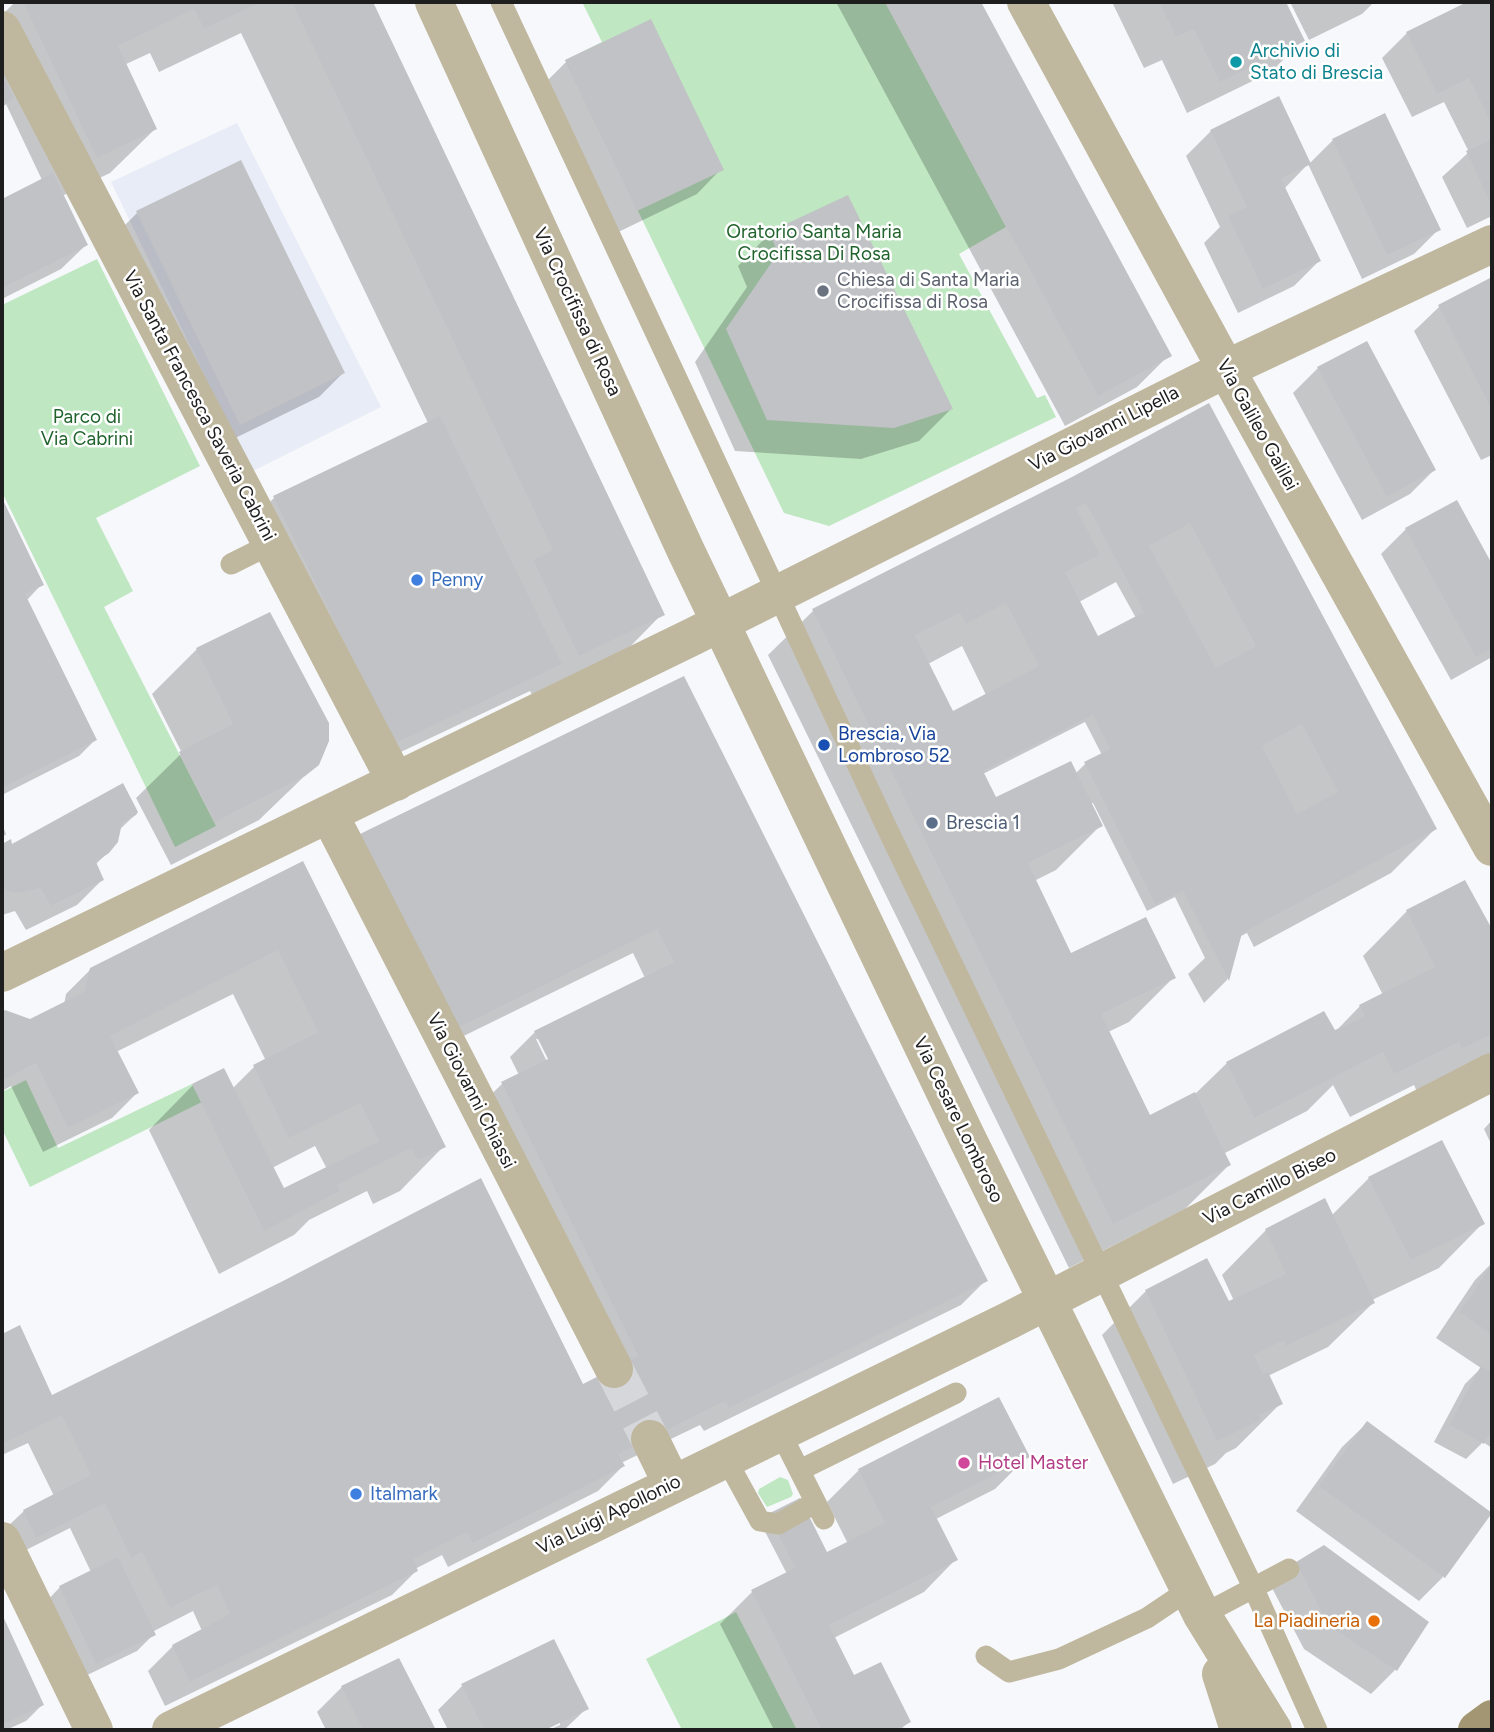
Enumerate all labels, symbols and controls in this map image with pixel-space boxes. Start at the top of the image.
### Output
place label: Archivio di Stato di Brescia [1250,40,1383,84]
marker: Archivio di Stato di Brescia [1228,54,1244,70]
park label: Oratorio Santa Maria Crocifissa Di Rosa [726,221,902,265]
street label: Via Crocifissa di Rosa [528,224,626,400]
street label: Via Santa Francesca Saveria Cabrini [118,267,280,545]
place label: Chiesa di Santa Maria Crocifissa di Rosa [837,269,1019,313]
marker: Chiesa di Santa Maria Crocifissa di Rosa [815,283,831,299]
street label: Via Galileo Galilei [1211,355,1303,495]
street label: Via Giovanni Lipella [1025,381,1183,477]
park label: Parco di Via Cabrini [41,406,133,450]
place label: Penny [431,569,483,591]
marker: Penny [409,572,425,588]
place label: Brescia, Via Lombroso 52 [838,723,950,767]
marker: Brescia, Via Lombroso 52 [816,737,832,753]
place label: Brescia 1 [946,812,1020,834]
marker: Brescia 1 [924,815,940,831]
street label: Via Giovanni Chiassi [422,1009,520,1173]
street label: Via Cesare Lombroso [908,1033,1008,1207]
street label: Via Camillo Biseo [1200,1144,1340,1230]
place label: Hotel Master [978,1452,1088,1474]
marker: Hotel Master [956,1455,972,1471]
street label: Via Luigi Apollonio [533,1470,685,1560]
place label: Italmark [370,1483,438,1505]
marker: Italmark [348,1486,364,1502]
place label: La Piadineria [1254,1610,1360,1632]
marker: La Piadineria [1366,1613,1382,1629]

